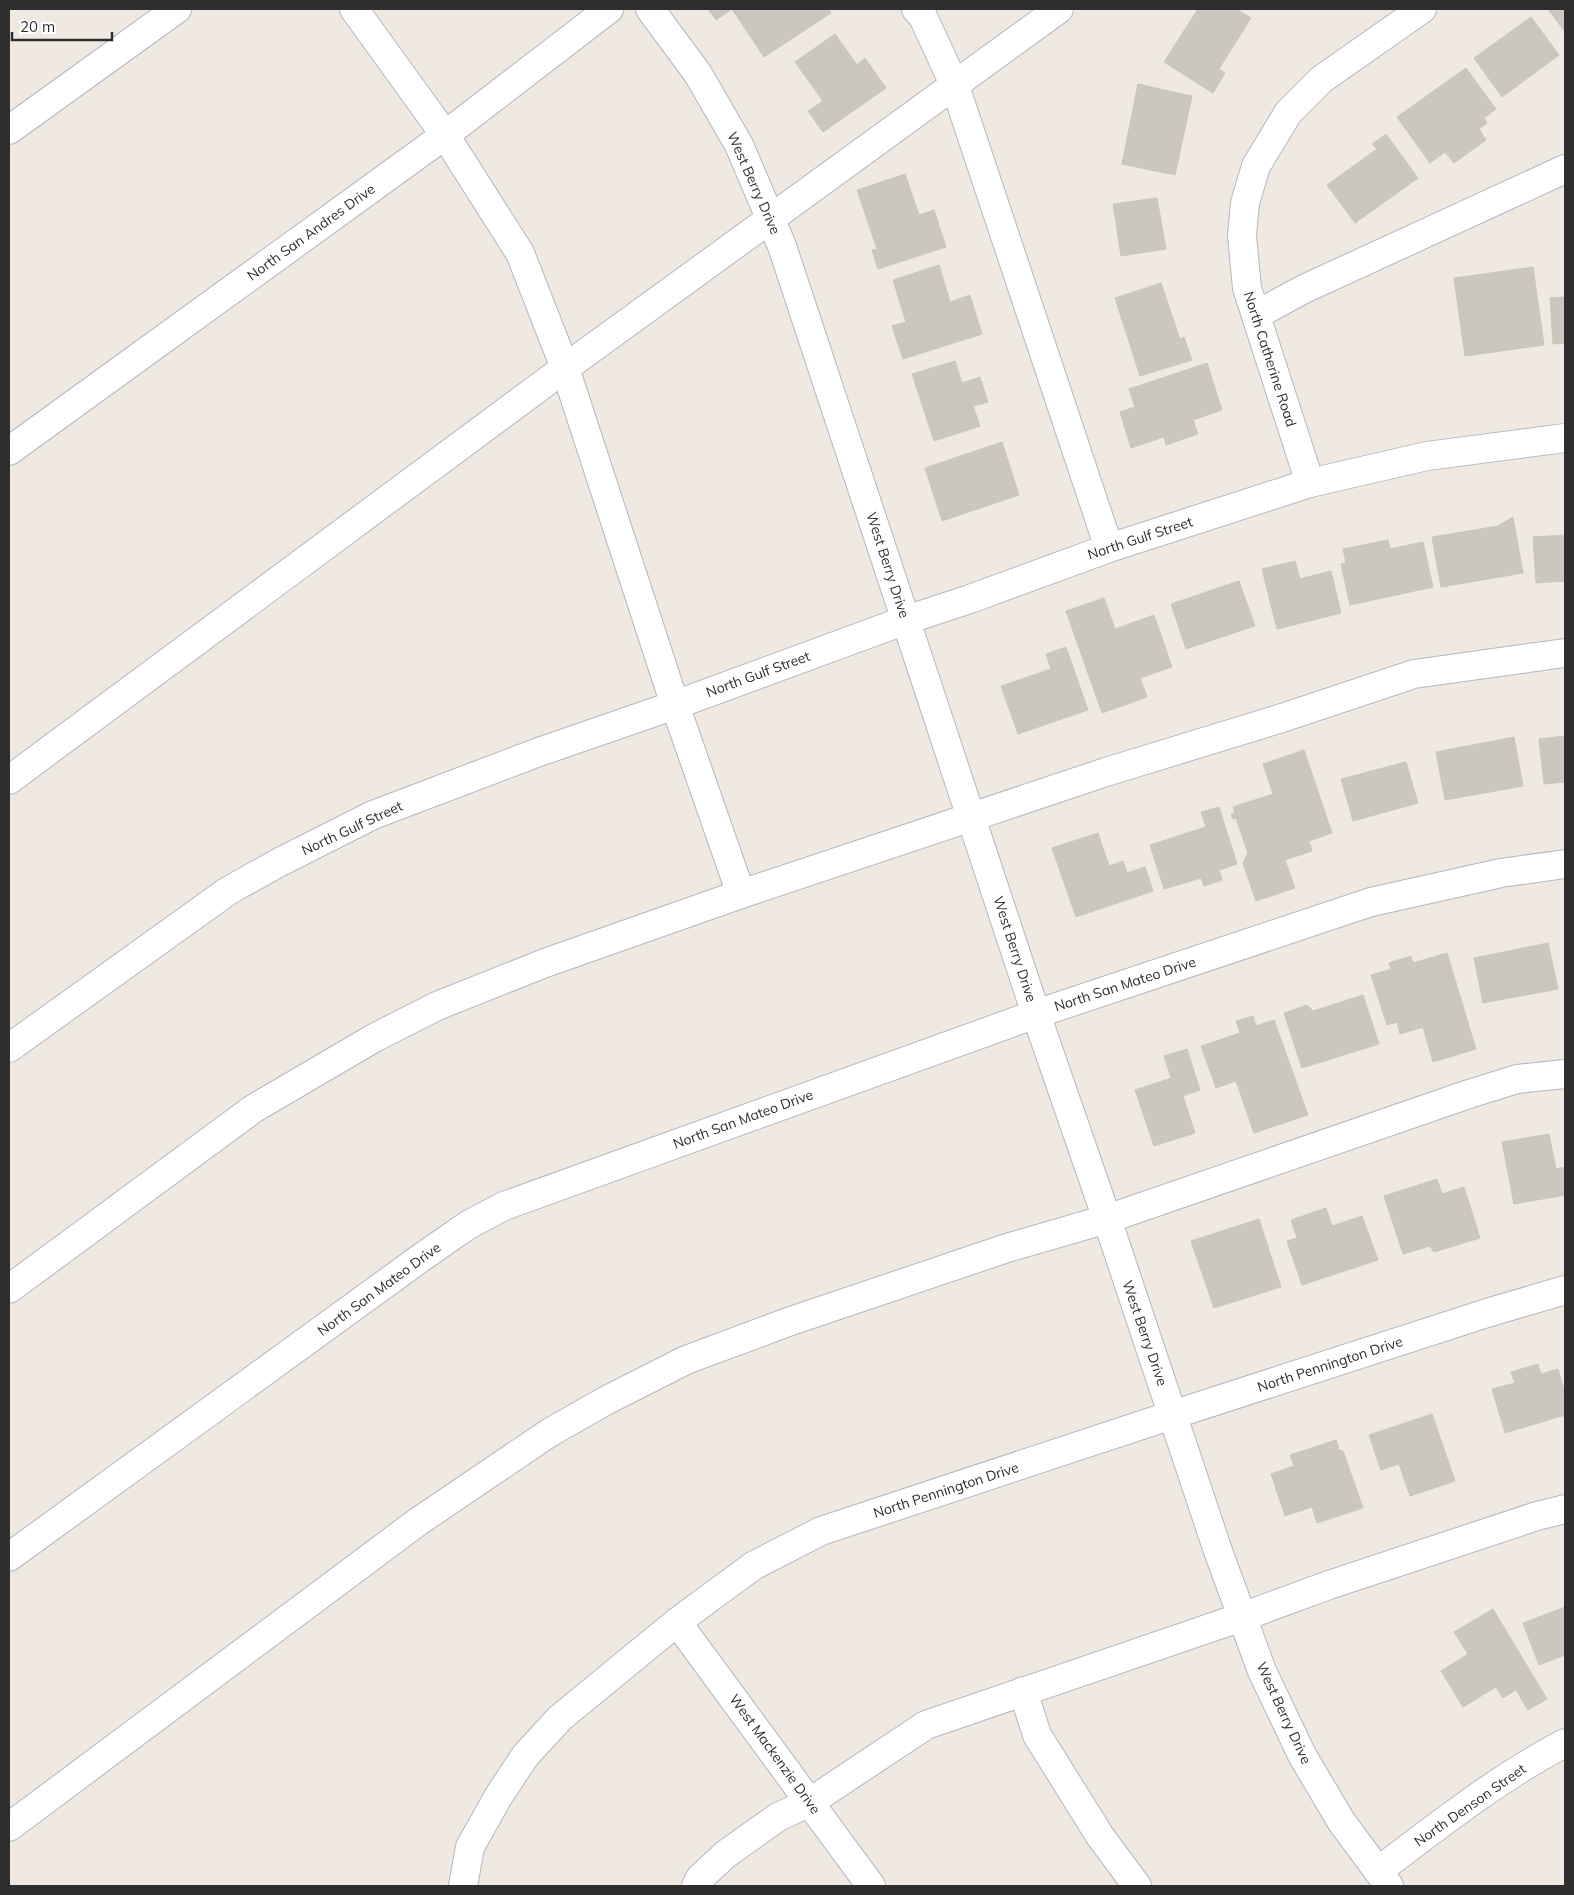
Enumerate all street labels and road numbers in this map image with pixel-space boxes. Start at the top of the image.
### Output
street label: West Berry Drive [723,129,785,237]
street label: North San Andres Drive [244,180,378,284]
street label: North Catherine Road [1240,289,1300,429]
street label: West Berry Drive [862,510,914,620]
street label: North Gulf Street [1085,513,1195,563]
street label: North Gulf Street [704,647,813,701]
street label: North Gulf Street [299,797,405,859]
street label: West Berry Drive [989,894,1041,1004]
street label: North San Mateo Drive [1052,953,1198,1015]
street label: North San Mateo Drive [670,1085,816,1153]
street label: North San Mateo Drive [314,1238,444,1340]
street label: West Berry Drive [1119,1278,1171,1388]
street label: North Pennington Drive [1255,1332,1405,1396]
street label: North Pennington Drive [871,1458,1021,1522]
street label: West Berry Drive [1253,1659,1315,1767]
street label: West Mackenzie Drive [725,1691,825,1817]
street label: North Denson Street [1411,1760,1529,1850]

